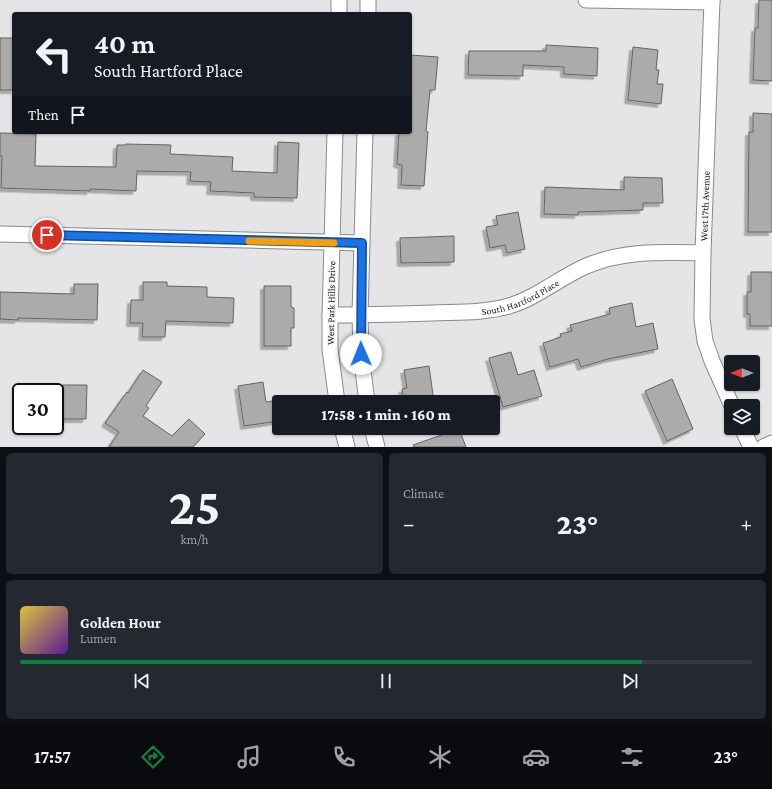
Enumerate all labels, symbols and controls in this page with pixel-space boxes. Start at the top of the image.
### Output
icon: left [28,28,80,80]
text: 40 m [94,28,155,59]
text: South Hartford Place [94,61,243,81]
icon: arrive [67,104,89,126]
text: Then [28,107,59,123]
street label: West 17th Avenue [698,170,712,241]
pin [30,218,64,252]
icon: arrive [36,224,58,246]
street label: West Park Hills Drive [325,260,337,345]
street label: South Hartford Place [481,276,561,316]
position arrow [340,333,382,375]
north arrow [724,355,760,391]
map controls [724,355,760,435]
speed limit sign: 30 [12,383,64,435]
button: layers [724,399,760,435]
text: 17:58 · 1 min · 160 m [321,407,451,423]
text: 25 [169,477,221,535]
text: Climate [403,486,444,501]
text: 23° [557,507,599,540]
text: − [403,511,415,536]
text: + [740,511,752,536]
text: km/h [180,532,209,547]
text: Golden Hour [80,615,161,631]
text: Lumen [80,631,116,646]
icon: previous [131,670,153,692]
icon: pause [375,670,397,692]
icon: next [619,670,641,692]
icon: directions [139,743,167,771]
icon: music [235,743,263,771]
icon: phone [330,743,358,771]
icon: climate [426,743,454,771]
icon: car [522,743,550,771]
icon: filters [618,743,646,771]
text: 17:57 [34,747,71,767]
text: 23° [713,747,738,767]

